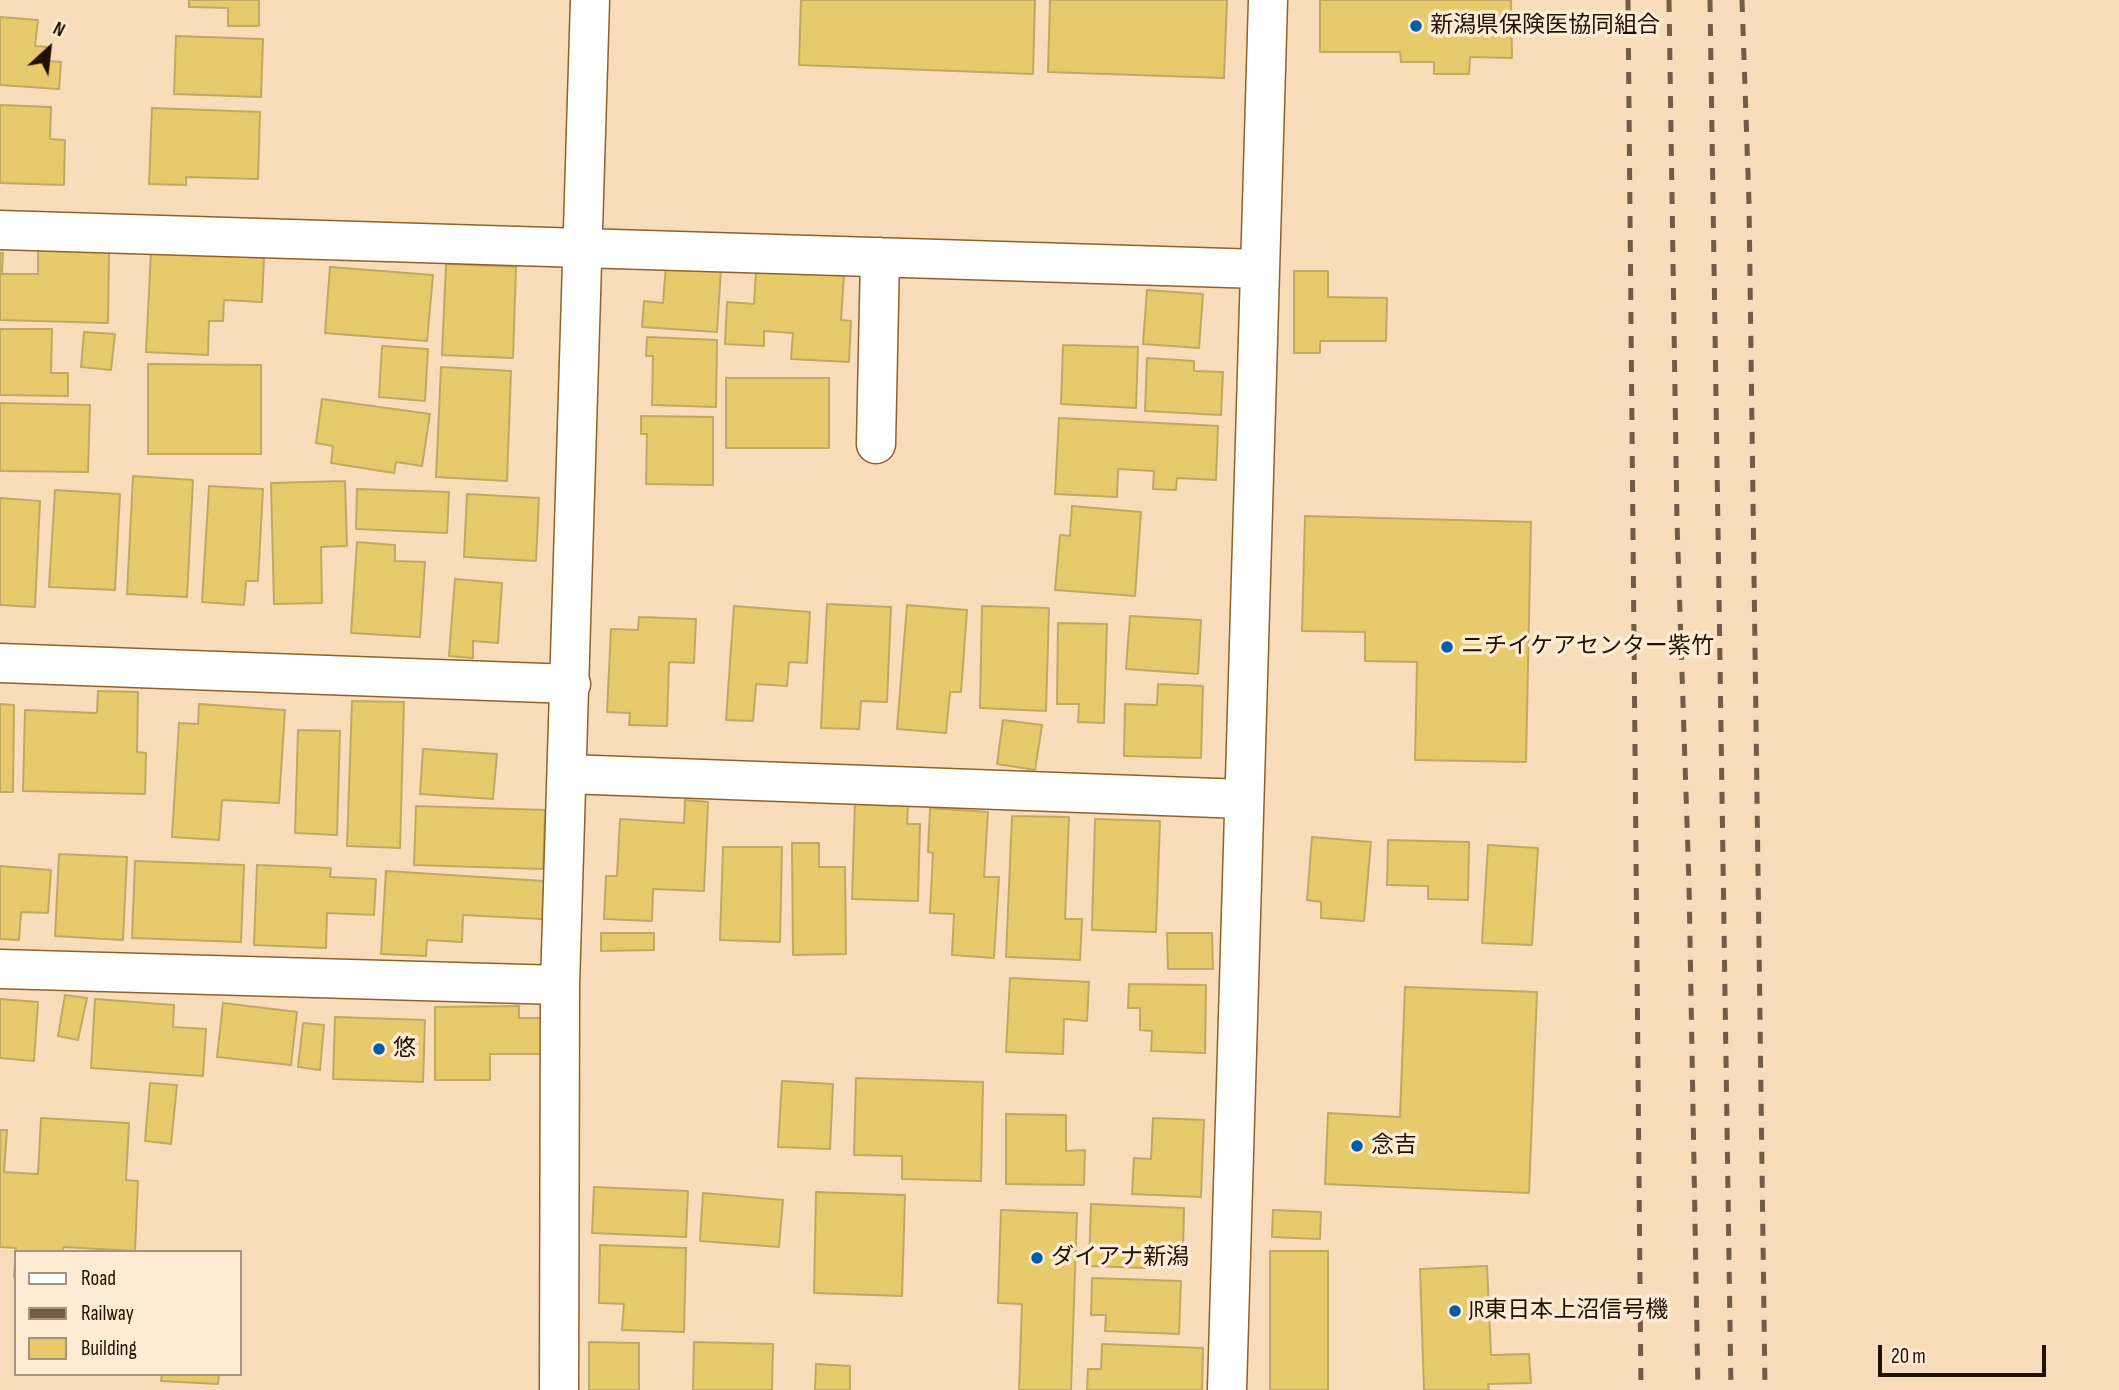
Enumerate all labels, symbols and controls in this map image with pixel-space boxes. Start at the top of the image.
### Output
place label: 新潟県保険医協同組合 [1430,12,1660,40]
north arrow [14,14,84,84]
text: N [49,17,69,42]
marker: 新潟県保険医協同組合 [1408,18,1424,34]
place label: ニチイケアセンター紫竹 [1461,633,1714,661]
marker: ニチイケアセンター紫竹 [1439,639,1455,655]
place label: 悠 [393,1035,416,1063]
marker: 悠 [371,1041,387,1057]
place label: 念吉 [1371,1132,1417,1160]
marker: 念吉 [1349,1138,1365,1154]
place label: ダイアナ新潟 [1051,1244,1189,1272]
legend [14,1250,242,1376]
marker: ダイアナ新潟 [1029,1250,1045,1266]
text: Road [81,1266,116,1291]
place label: JR東日本上沼信号機 [1469,1297,1668,1325]
text: Railway [81,1301,134,1326]
marker: JR東日本上沼信号機 [1447,1303,1463,1319]
scale bar [1881,1330,2049,1374]
text: Building [81,1336,137,1361]
text: 20 m [1891,1344,1926,1369]

